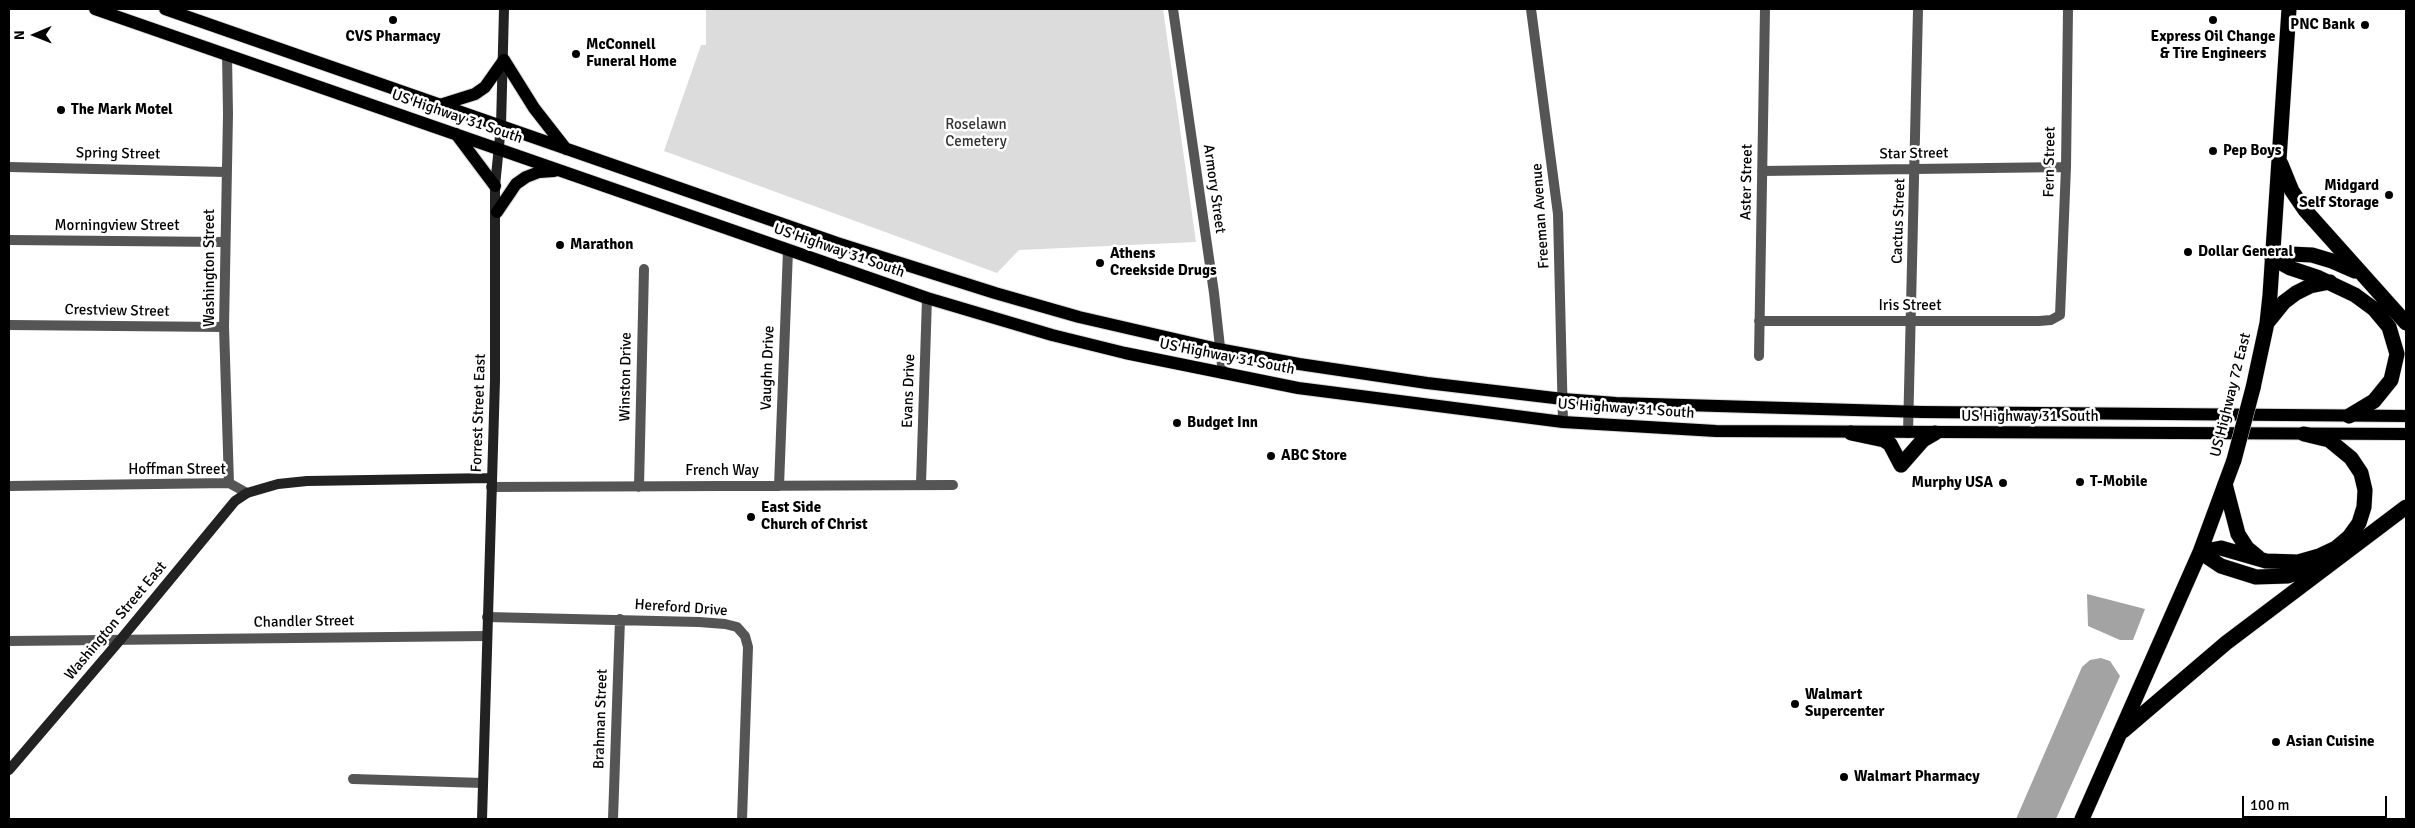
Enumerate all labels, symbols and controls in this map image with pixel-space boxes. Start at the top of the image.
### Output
north arrow [10,10,60,60]
marker: CVS Pharmacy [387,14,399,26]
marker: Express Oil Change & Tire Engineers [2207,14,2219,26]
place label: PNC Bank [2290,16,2355,34]
marker: PNC Bank [2359,19,2371,31]
place label: CVS Pharmacy [345,28,441,46]
place label: Express Oil Change & Tire Engineers [2151,28,2275,63]
text: N [11,30,28,40]
place label: McConnell Funeral Home [586,36,677,71]
marker: McConnell Funeral Home [570,48,582,60]
street label: US Highway 31 South [389,86,525,148]
place label: The Mark Motel [71,101,173,119]
marker: The Mark Motel [55,104,67,116]
park label: Roselawn Cemetery [945,116,1007,151]
street label: Fern Street [2040,126,2060,198]
place label: Pep Boys [2223,142,2281,160]
street label: Armory Street [1199,143,1229,235]
street label: Spring Street [76,144,160,164]
street label: Aster Street [1737,144,1757,220]
street label: Star Street [1879,144,1949,164]
marker: Pep Boys [2207,145,2219,157]
street label: Freeman Avenue [1528,163,1554,269]
place label: Midgard Self Storage [2299,177,2379,212]
street label: Cactus Street [1889,178,1909,264]
marker: Midgard Self Storage [2383,189,2395,201]
street label: Washington Street [201,209,219,327]
street label: Morningview Street [54,217,180,235]
street label: US Highway 31 South [771,220,907,282]
place label: Marathon [570,236,633,254]
marker: Marathon [554,239,566,251]
place label: Dollar General [2198,243,2293,261]
place label: Athens Creekside Drugs [1110,245,1217,280]
marker: Dollar General [2182,246,2194,258]
marker: Athens Creekside Drugs [1094,257,1106,269]
street label: Iris Street [1878,297,1942,315]
street label: Crestview Street [64,301,170,321]
street label: Vaughn Drive [758,325,778,411]
street label: US Highway 72 East [2207,331,2255,459]
street label: Winston Drive [616,332,636,422]
street label: US Highway 31 South [1158,335,1296,379]
street label: Forrest Street East [468,353,490,473]
street label: Evans Drive [899,354,919,428]
street label: US Highway 31 South [1557,395,1695,423]
street label: US Highway 31 South [1961,408,2099,426]
place label: Budget Inn [1187,414,1258,432]
marker: Budget Inn [1171,417,1183,429]
place label: ABC Store [1281,447,1347,465]
marker: ABC Store [1265,450,1277,462]
street label: Hoffman Street [128,461,226,479]
street label: French Way [685,462,759,480]
place label: T-Mobile [2090,473,2147,491]
place label: Murphy USA [1911,474,1993,492]
marker: T-Mobile [2074,476,2086,488]
marker: Murphy USA [1997,477,2009,489]
place label: East Side Church of Christ [761,499,868,534]
marker: East Side Church of Christ [745,511,757,523]
street label: Washington Street East [61,558,171,684]
street label: Hereford Drive [634,596,728,620]
street label: Chandler Street [254,612,354,632]
street label: Brahman Street [590,669,612,769]
place label: Walmart Supercenter [1805,686,1884,721]
marker: Walmart Supercenter [1789,698,1801,710]
place label: Asian Cuisine [2286,733,2375,751]
marker: Asian Cuisine [2270,736,2282,748]
place label: Walmart Pharmacy [1854,768,1980,786]
marker: Walmart Pharmacy [1838,771,1850,783]
scale bar [2245,786,2390,818]
text: 100 m [2250,796,2290,814]

